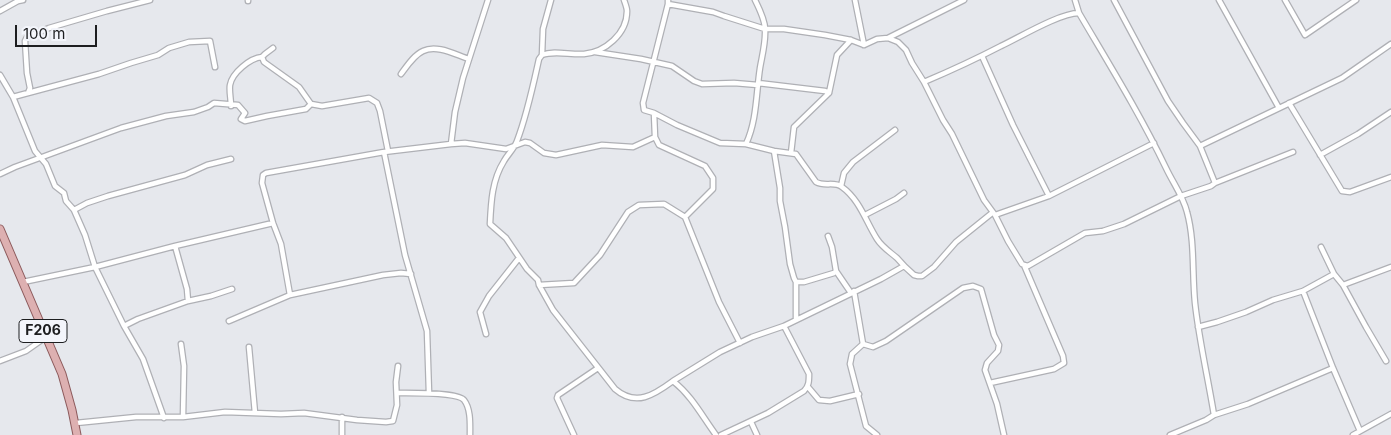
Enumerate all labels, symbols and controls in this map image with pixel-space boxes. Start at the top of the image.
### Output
scale bar [18,15,100,47]
text: 100 m [23,24,65,43]
road number: F206 [19,320,67,342]

